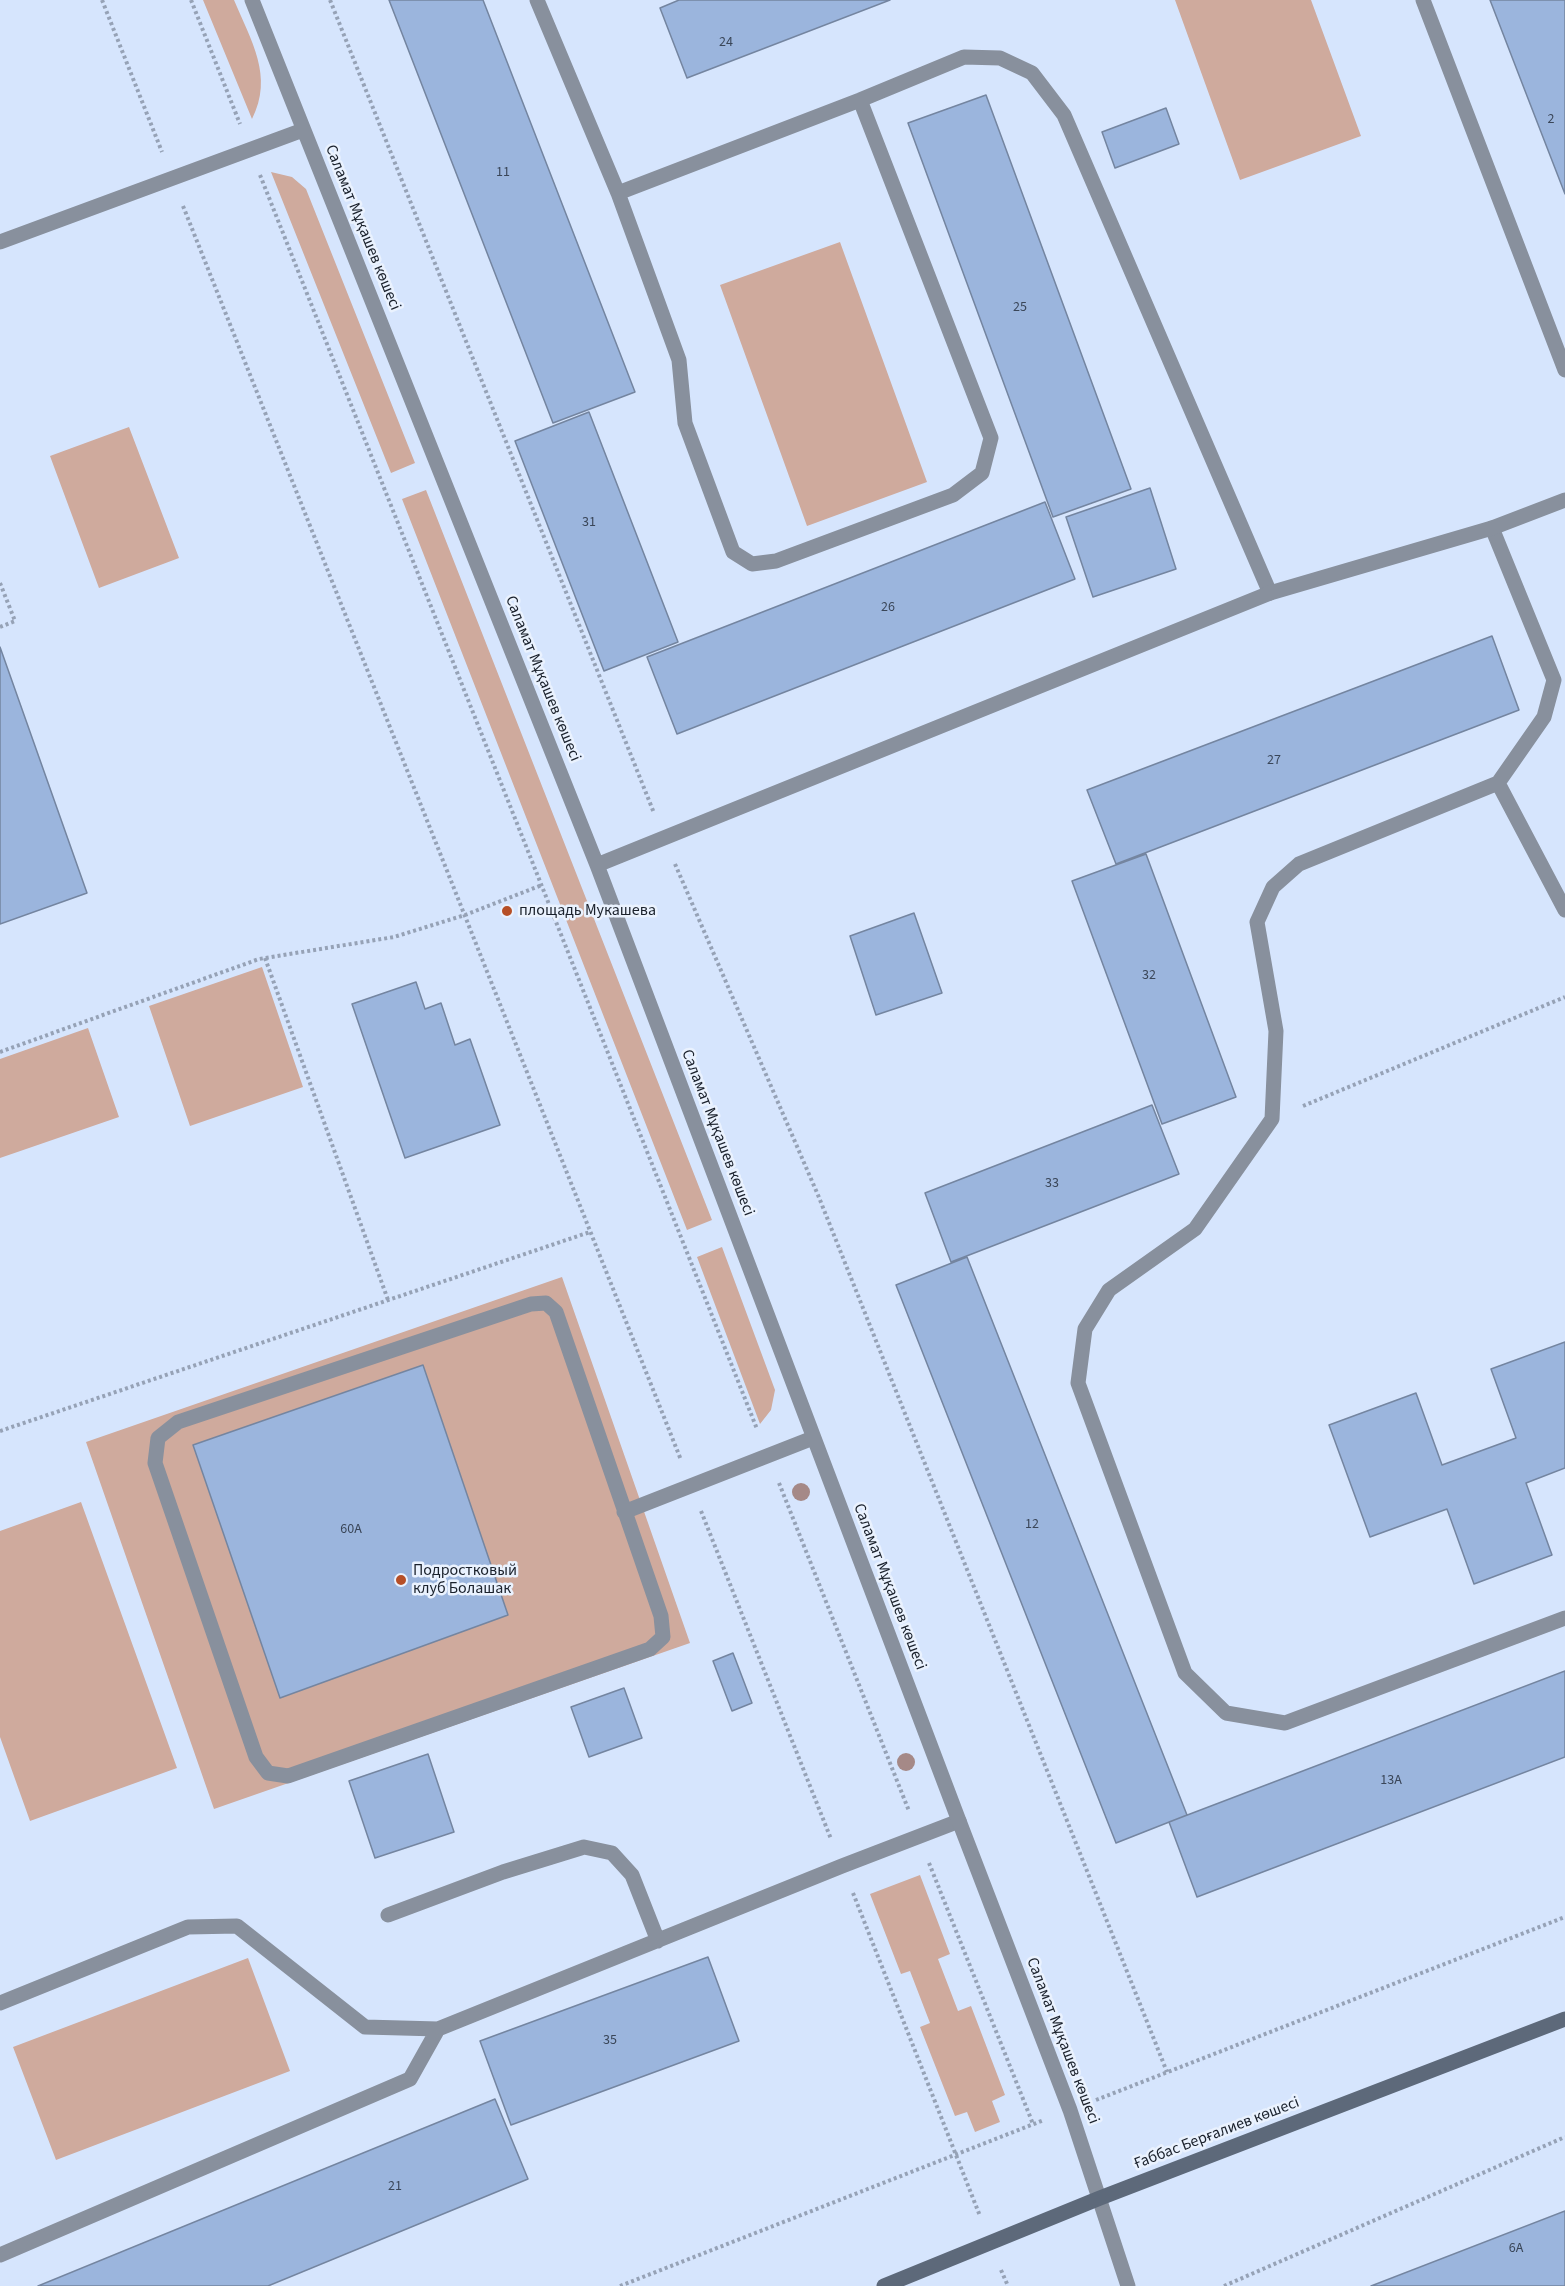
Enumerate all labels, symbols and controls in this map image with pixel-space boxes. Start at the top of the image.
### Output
house number: 24 [719,35,733,51]
house number: 2 [1548,112,1554,128]
street label: Саламат Мұқашев көшесі [320,142,404,314]
house number: 11 [496,165,510,181]
house number: 25 [1013,300,1027,316]
house number: 31 [582,515,596,531]
street label: Саламат Мұқашев көшесі [500,593,584,765]
house number: 26 [881,600,895,616]
house number: 27 [1267,753,1281,769]
place label: площадь Мукашева [519,901,656,921]
marker: площадь Мукашева [500,904,514,918]
house number: 32 [1142,968,1156,984]
street label: Саламат Мұқашев көшесі [676,1047,758,1219]
house number: 33 [1045,1176,1059,1192]
street label: Саламат Мұқашев көшесі [848,1501,930,1673]
house number: 12 [1025,1517,1039,1533]
house number: 60А [340,1522,362,1538]
place label: Подростковый клуб Болашак [413,1561,517,1599]
marker: Подростковый клуб Болашак [394,1573,408,1587]
house number: 13А [1380,1773,1402,1789]
street label: Саламат Мұқашев көшесі [1021,1955,1103,2127]
house number: 35 [603,2033,617,2049]
street label: Ғаббас Берғалиев көшесі [1132,2094,1302,2174]
house number: 21 [388,2179,402,2195]
house number: 6А [1509,2241,1523,2257]

